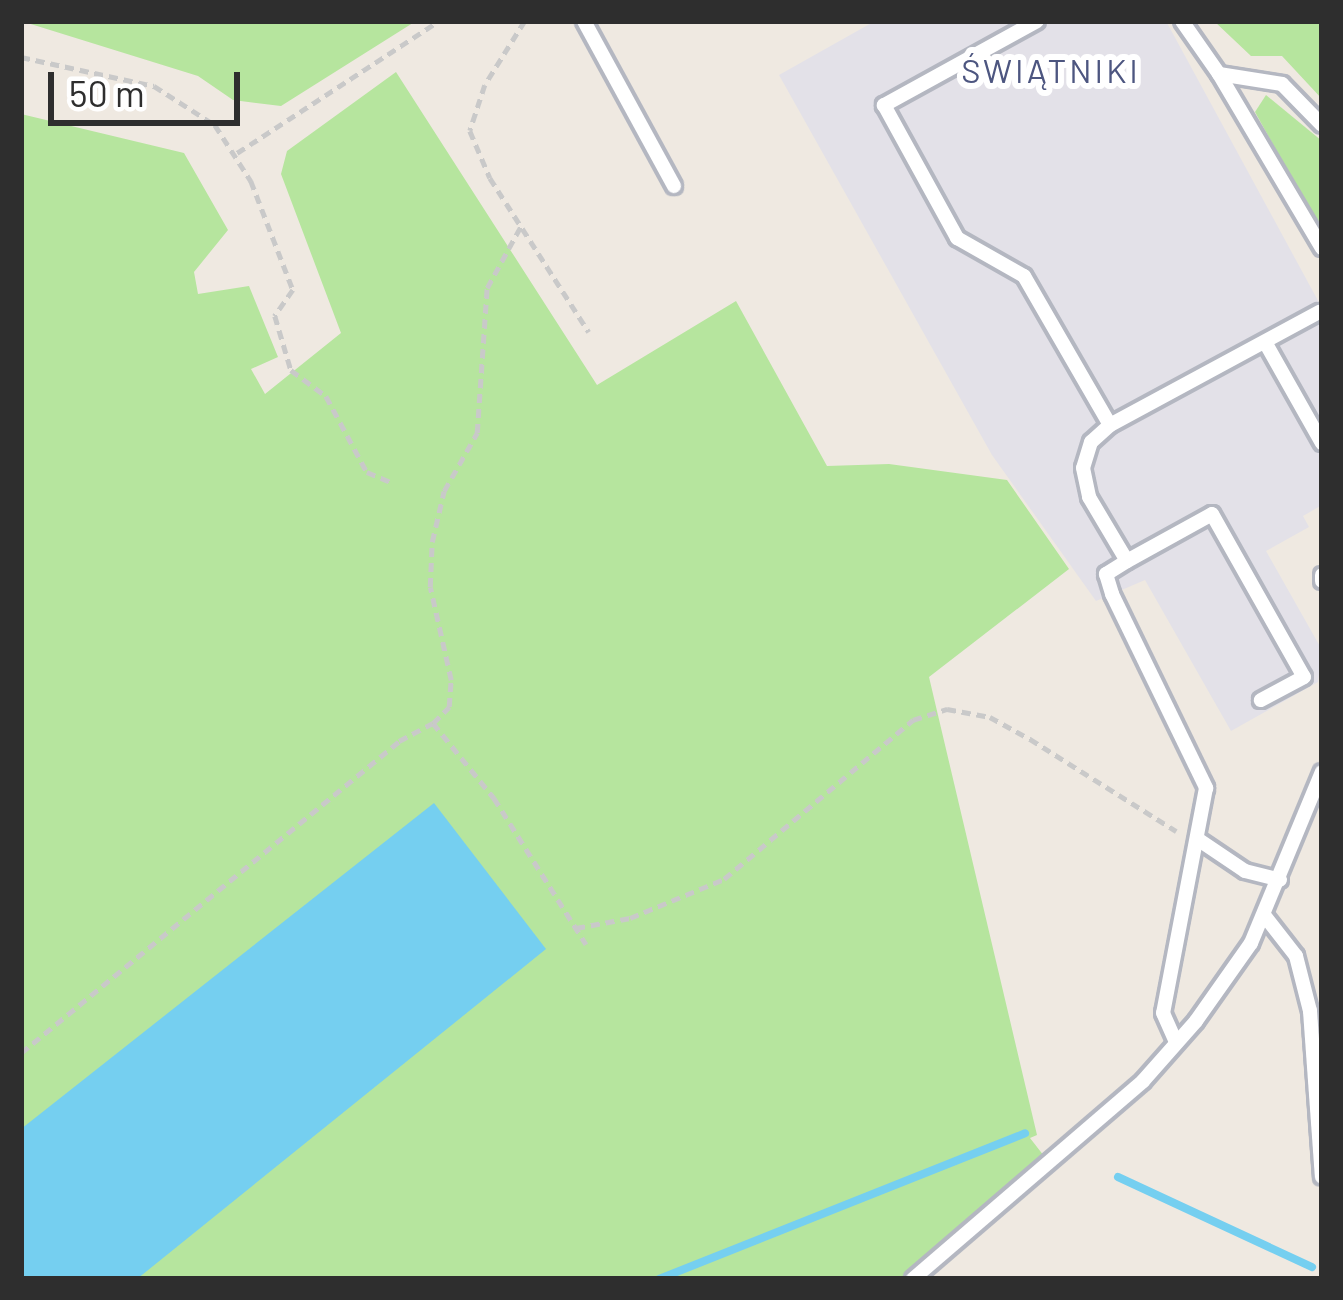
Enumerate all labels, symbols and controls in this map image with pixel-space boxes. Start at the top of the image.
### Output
scale bar [54,48,246,122]
district label: ŚWIĄTNIKI [961,51,1141,91]
text: 50 m [69,71,145,114]

